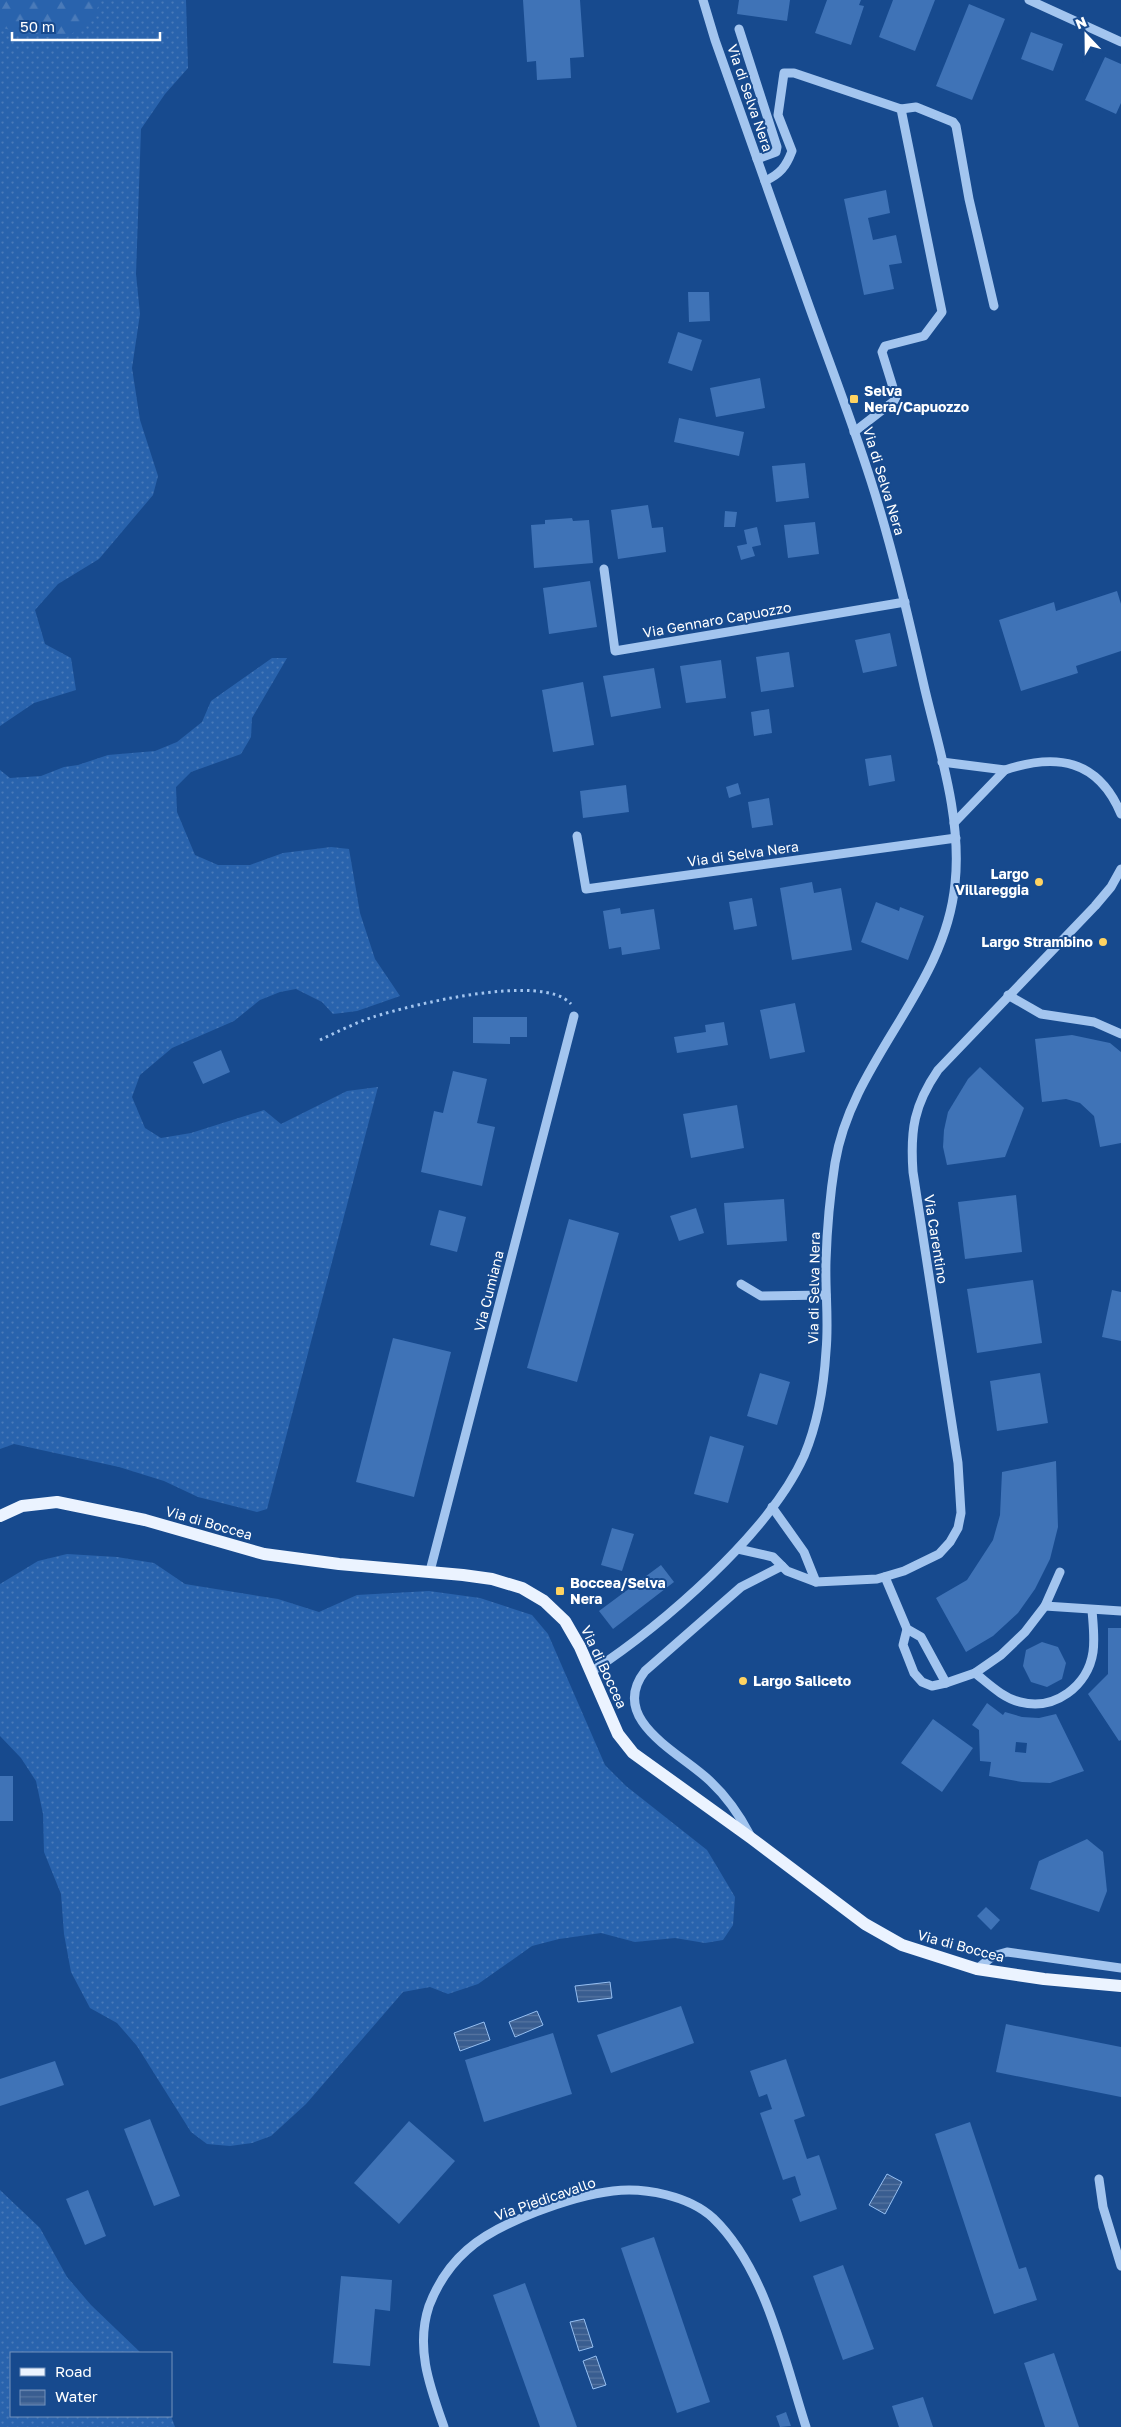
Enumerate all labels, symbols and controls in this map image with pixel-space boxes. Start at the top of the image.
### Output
scale bar [12,10,160,42]
north arrow [1061,10,1111,60]
text: N [1073,13,1089,32]
text: 50 m [20,17,55,35]
street label: Via di Selva Nera [724,42,777,154]
place label: Selva Nera/Capuozzo [864,382,969,415]
marker: Selva Nera/Capuozzo [848,393,860,405]
street label: Via di Selva Nera [860,425,909,537]
street label: Via Gennaro Capuozzo [641,598,793,641]
street label: Via di Selva Nera [686,837,800,870]
place label: Largo Villareggia [955,865,1029,898]
marker: Largo Villareggia [1033,876,1045,888]
place label: Largo Strambino [981,933,1093,950]
marker: Largo Strambino [1097,936,1109,948]
street label: Via Carentino [921,1193,952,1285]
street label: Via di Selva Nera [804,1232,823,1344]
street label: Via Cumiana [470,1249,507,1333]
street label: Via di Boccea [164,1502,254,1543]
place label: Boccea/Selva Nera [570,1574,666,1607]
marker: Boccea/Selva Nera [554,1585,566,1597]
street label: Via di Boccea [578,1623,631,1711]
place label: Largo Saliceto [753,1672,851,1689]
marker: Largo Saliceto [737,1675,749,1687]
street label: Via di Boccea [916,1926,1007,1965]
street label: Via Piedicavallo [492,2173,598,2224]
legend [10,2352,172,2417]
text: Road [55,2362,92,2380]
text: Water [55,2387,98,2405]

